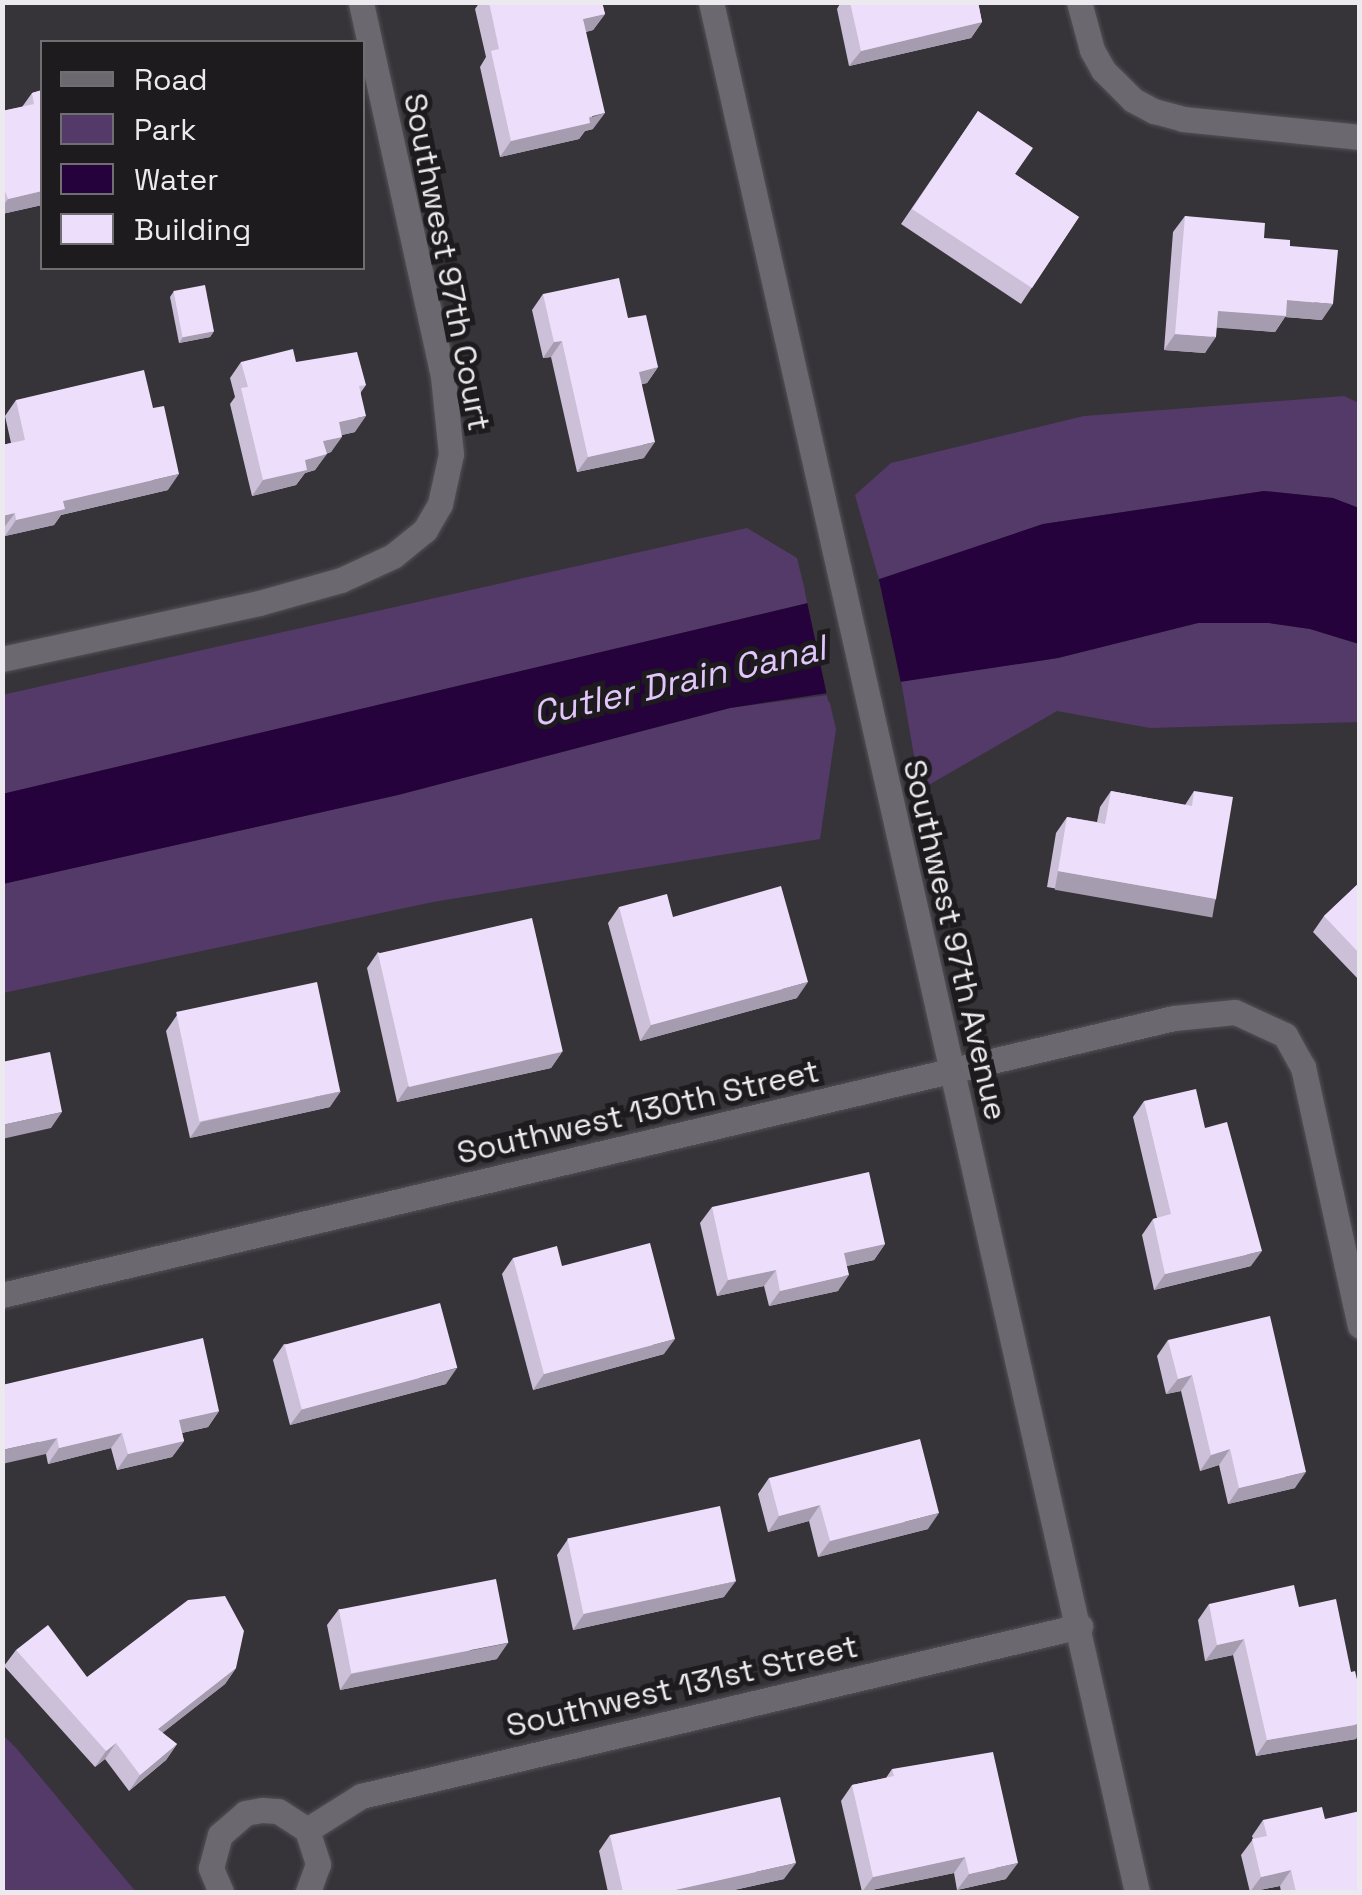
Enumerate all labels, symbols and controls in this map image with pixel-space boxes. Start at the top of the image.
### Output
legend [40,40,365,270]
text: Road [134,60,208,99]
street label: Southwest 97th Court [395,90,499,434]
text: Park [134,110,196,149]
text: Water [134,160,219,199]
text: Building [134,210,251,249]
water label: Cutler Drain Canal [529,627,829,735]
street label: Southwest 97th Avenue [895,756,1015,1124]
street label: Southwest 130th Street [453,1052,823,1172]
street label: Southwest 131st Street [502,1627,862,1745]

